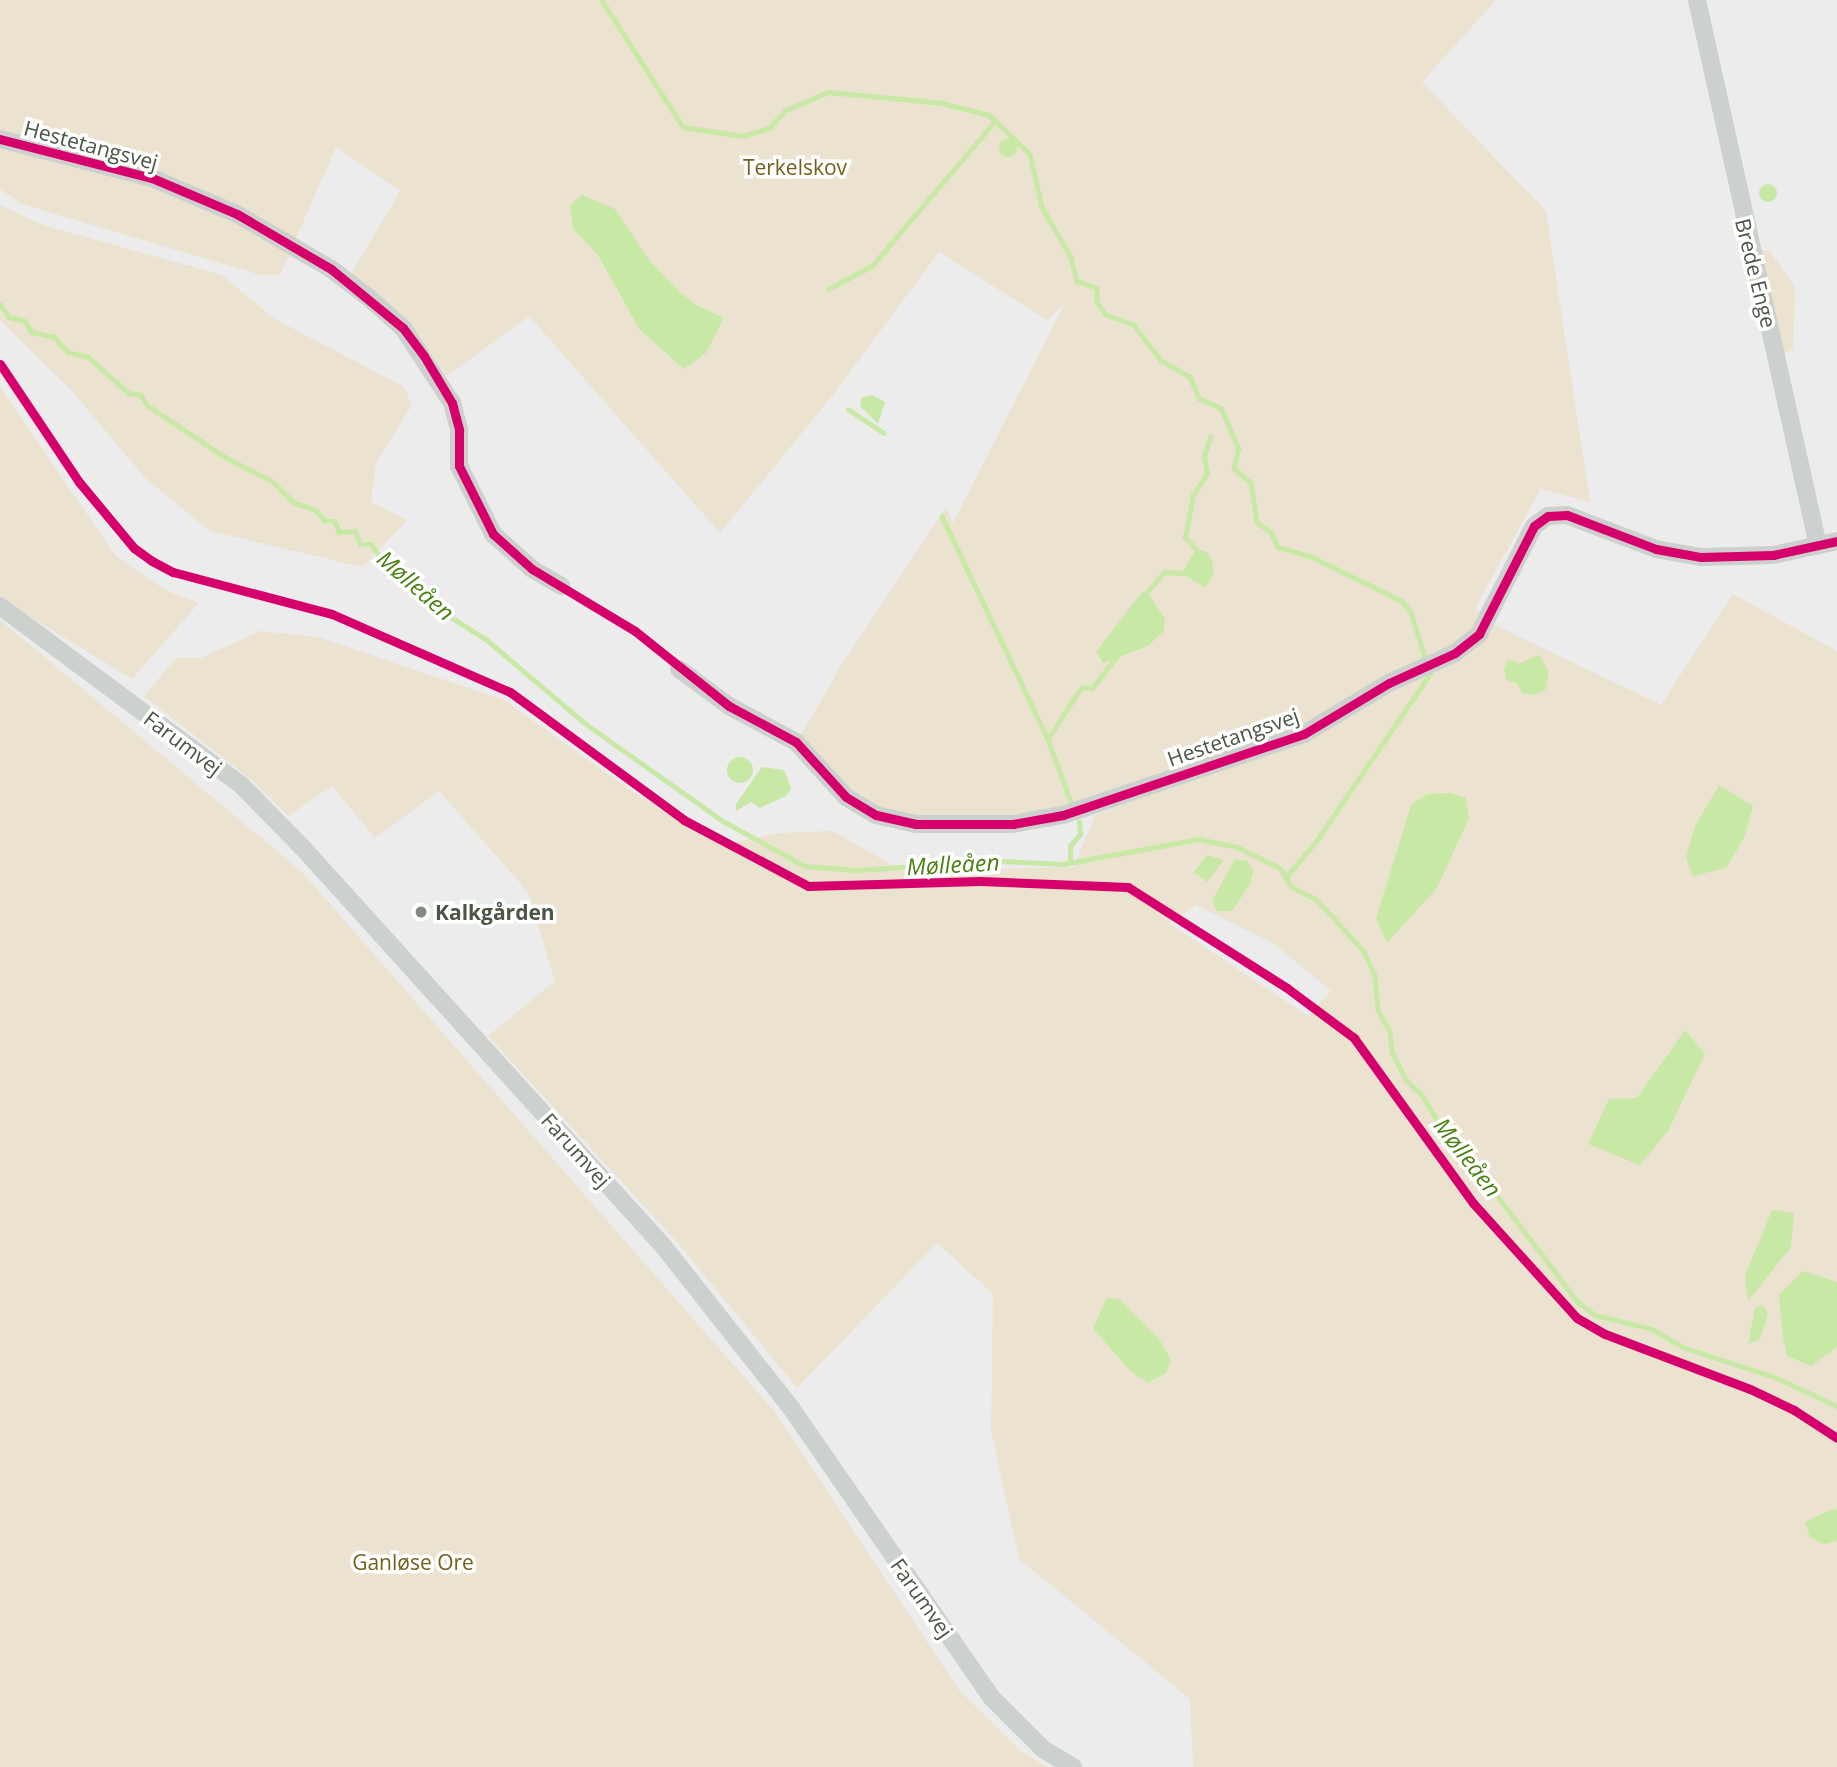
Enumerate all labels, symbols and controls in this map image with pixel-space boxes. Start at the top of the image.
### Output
street label: Hestetangsvej [21,115,161,175]
park label: Terkelskov [743,154,847,180]
street label: Brede Enge [1730,216,1782,330]
water label: Mølleåen [372,544,460,626]
street label: Hestetangsvej [1164,703,1302,771]
street label: Farumvej [139,706,227,780]
water label: Mølleåen [906,848,1000,880]
place label: Kalkgården [435,899,555,925]
marker: Kalkgården [413,904,429,920]
street label: Farumvej [536,1108,616,1192]
water label: Mølleåen [1429,1112,1507,1202]
park label: Ganløse Ore [352,1549,474,1575]
street label: Farumvej [886,1554,958,1642]

